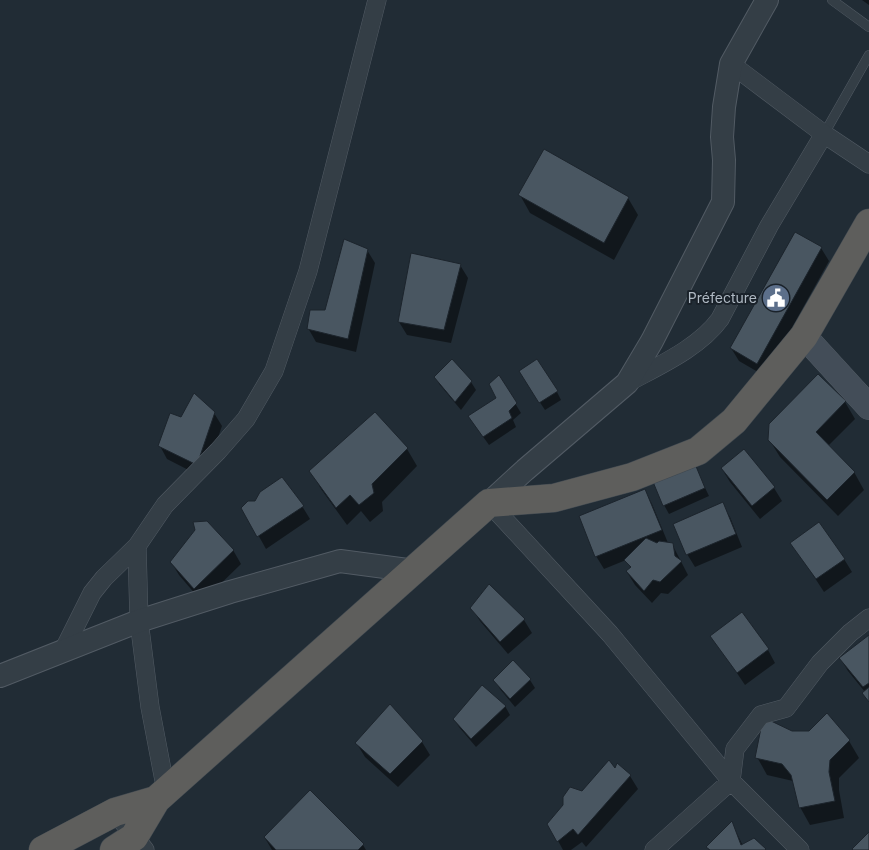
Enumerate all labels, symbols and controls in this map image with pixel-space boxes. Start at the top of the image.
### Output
public building icon: Préfecture [761,283,791,313]
place label: Préfecture [688,289,757,306]

